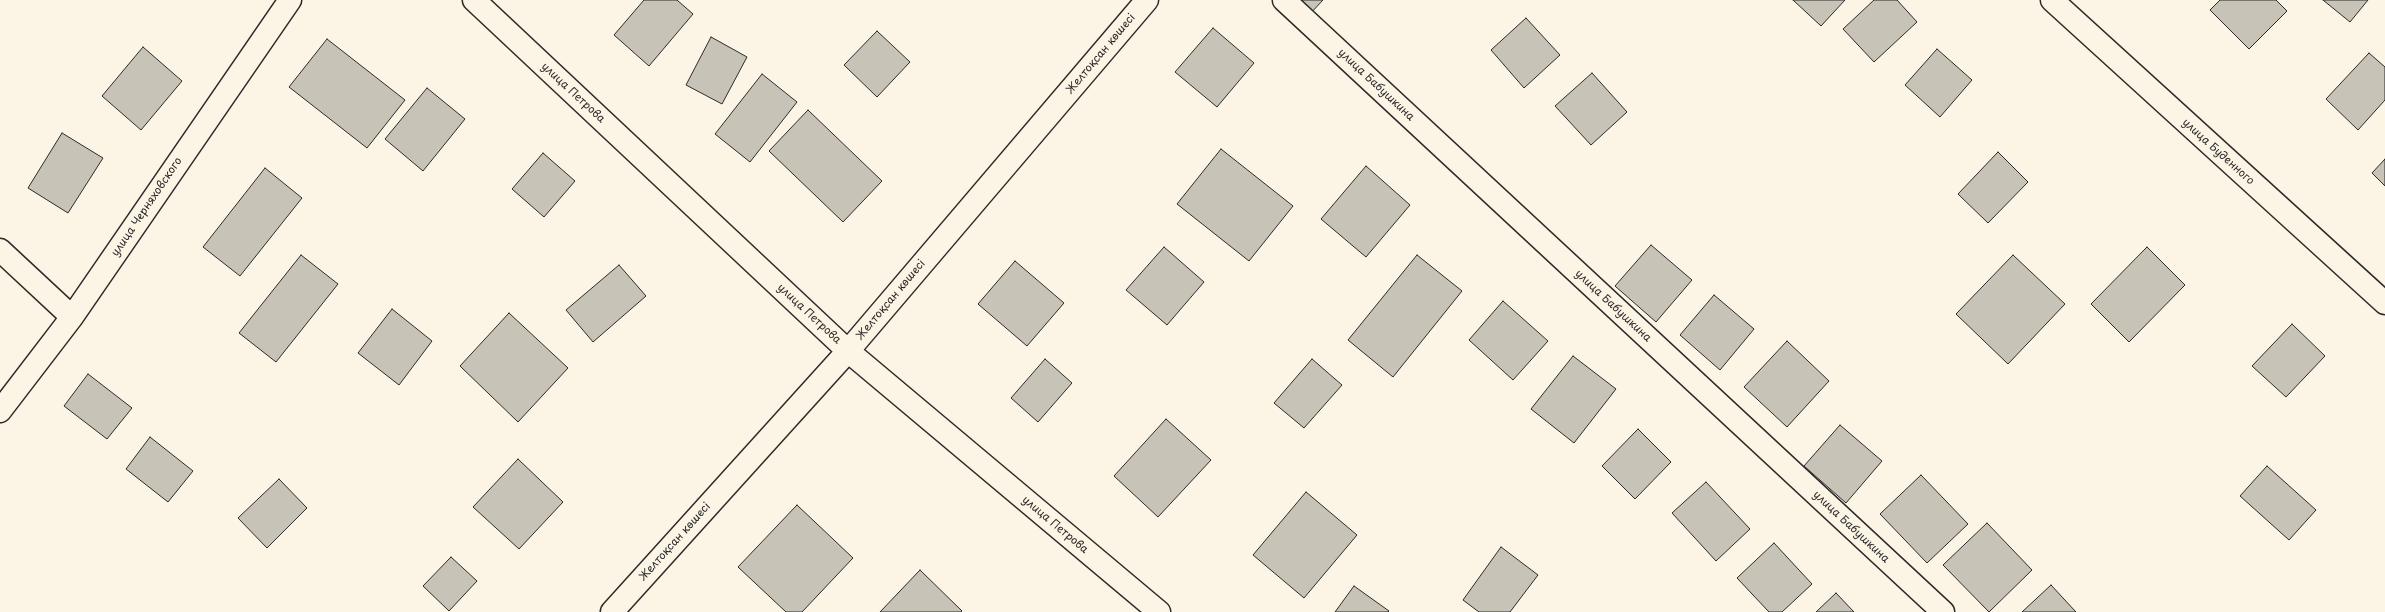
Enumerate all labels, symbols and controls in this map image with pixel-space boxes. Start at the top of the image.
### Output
street label: Желтоқсан көшесі [1064,11,1138,97]
street label: улица Бабушкина [1335,46,1417,124]
street label: улица Петрова [538,60,608,126]
street label: улица Буденного [2179,116,2257,188]
street label: улица Черняховского [109,155,185,259]
street label: Желтоқсан көшесі [854,257,928,343]
street label: улица Бабушкина [1572,267,1654,345]
street label: улица Петрова [774,281,844,347]
street label: улица Бабушкина [1810,488,1892,566]
street label: улица Петрова [1019,493,1091,557]
street label: Желтоқсан көшесі [637,500,713,584]

